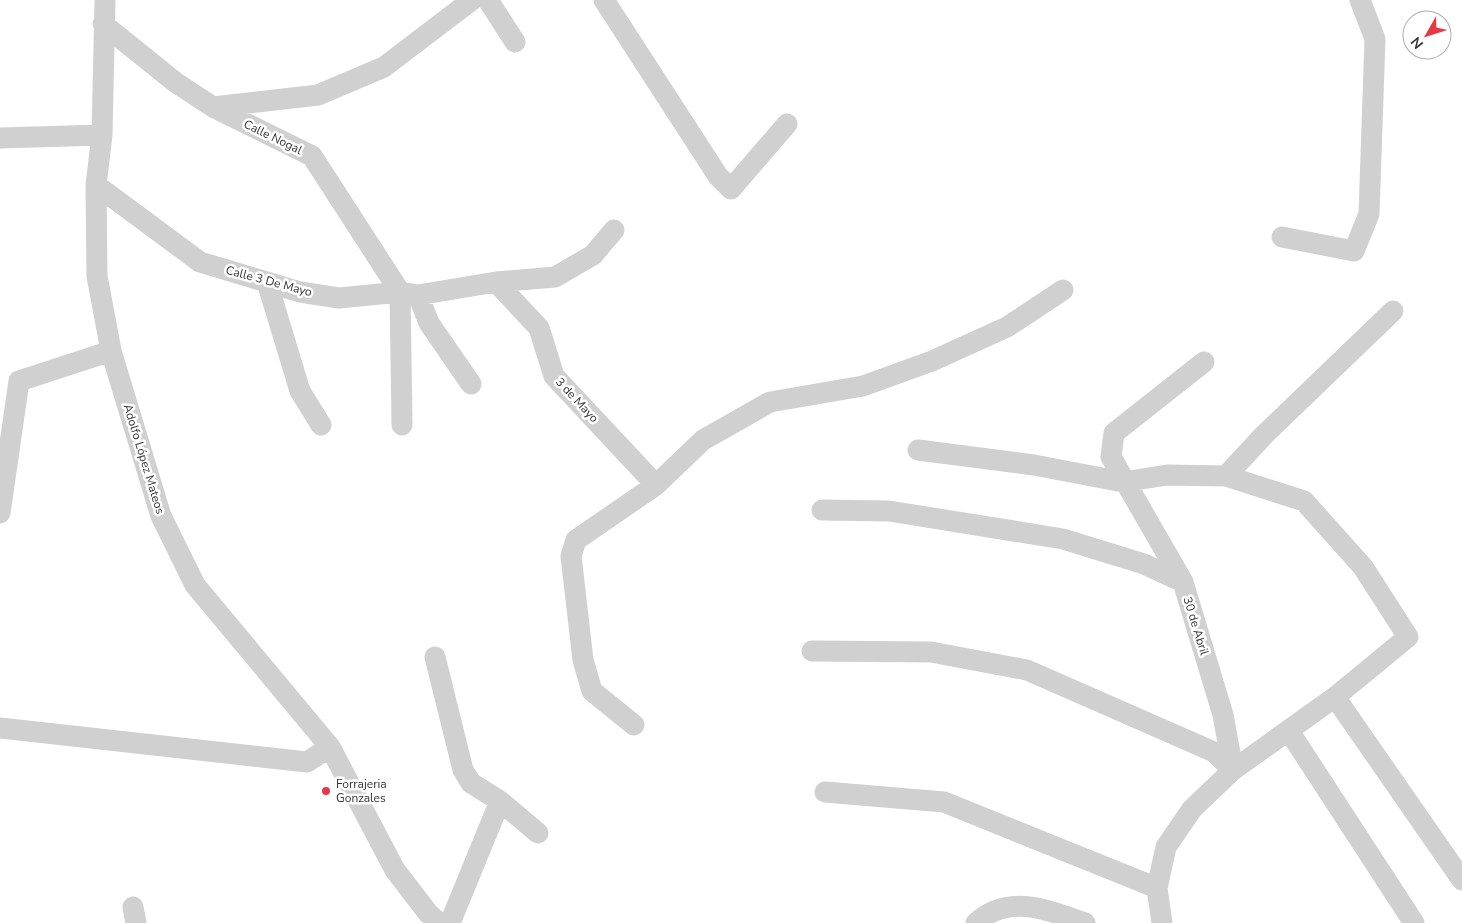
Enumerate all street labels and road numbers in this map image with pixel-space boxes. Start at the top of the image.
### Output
street label: Calle Nogal [241,116,305,158]
street label: Calle 3 De Mayo [224,262,314,300]
street label: 3 de Mayo [552,374,602,426]
street label: Adolfo López Mateos [120,402,168,516]
street label: 30 de Abril [1180,595,1213,658]

